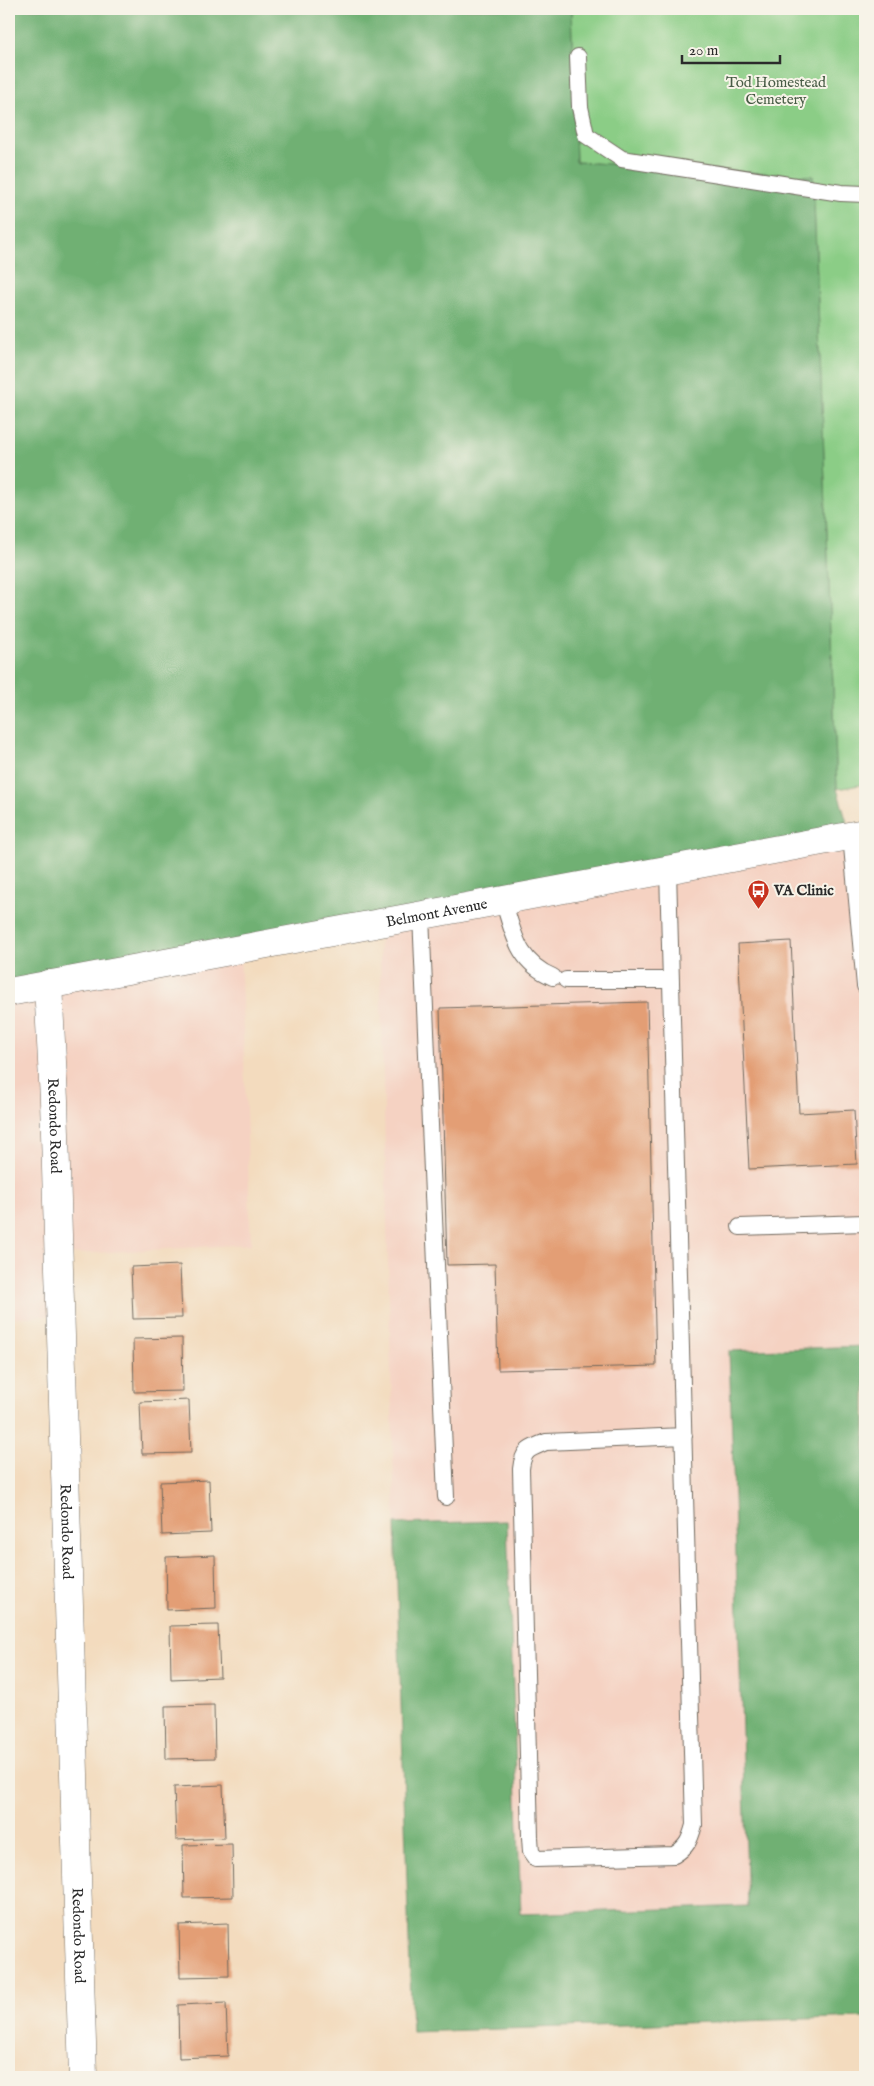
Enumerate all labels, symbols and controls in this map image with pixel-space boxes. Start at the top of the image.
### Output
scale bar [682,32,779,64]
text: 20 m [689,41,719,60]
park label: Tod Homestead Cemetery [726,73,827,109]
bus stop icon: VA Clinic [746,878,770,909]
place label: VA Clinic [773,881,834,900]
street label: Belmont Avenue [384,894,489,931]
street label: Redondo Road [43,1078,66,1175]
street label: Redondo Road [56,1484,78,1581]
street label: Redondo Road [68,1887,90,1985]

